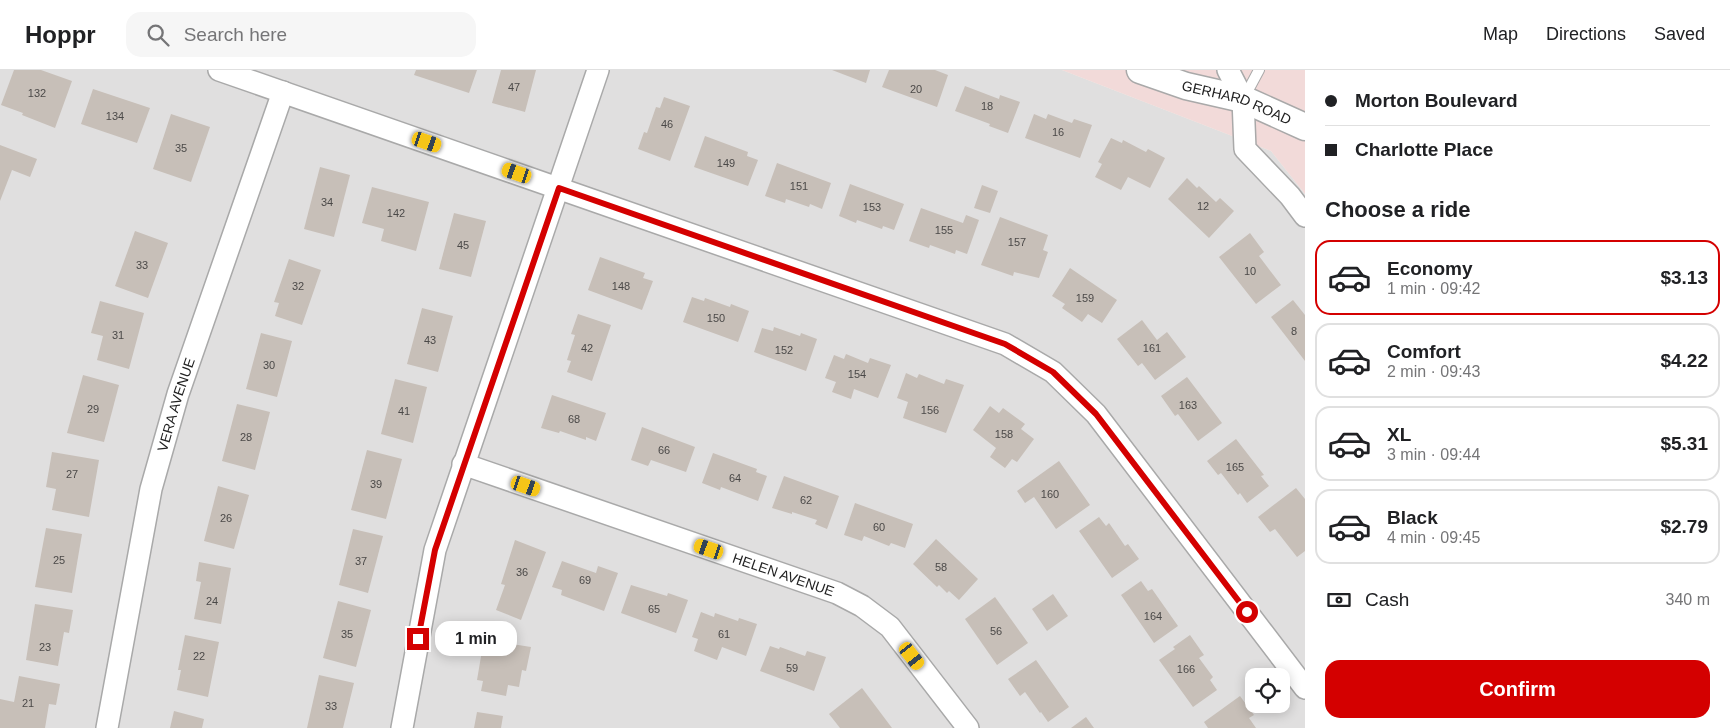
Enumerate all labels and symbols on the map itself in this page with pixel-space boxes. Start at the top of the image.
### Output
street label: GERHARD ROAD [1180,77,1294,128]
house number: 47 [508,81,520,93]
house number: 20 [910,83,922,95]
house number: 132 [28,87,46,99]
house number: 18 [981,100,993,112]
house number: 134 [106,110,124,122]
house number: 46 [661,118,673,130]
house number: 16 [1052,126,1064,138]
car [410,130,443,154]
house number: 35 [175,142,187,154]
house number: 149 [717,157,735,169]
car [500,161,533,185]
house number: 151 [790,180,808,192]
house number: 34 [321,196,333,208]
house number: 12 [1197,200,1209,212]
house number: 153 [863,201,881,213]
house number: 142 [387,207,405,219]
house number: 155 [935,224,953,236]
house number: 157 [1008,236,1026,248]
house number: 45 [457,239,469,251]
house number: 33 [136,259,148,271]
house number: 10 [1244,265,1256,277]
house number: 32 [292,280,304,292]
house number: 148 [612,280,630,292]
house number: 159 [1076,292,1094,304]
house number: 150 [707,312,725,324]
house number: 8 [1291,325,1297,337]
house number: 31 [112,329,124,341]
house number: 43 [424,334,436,346]
house number: 42 [581,342,593,354]
house number: 161 [1143,342,1161,354]
house number: 152 [775,344,793,356]
street label: VERA AVENUE [154,356,198,453]
house number: 30 [263,359,275,371]
house number: 154 [848,368,866,380]
house number: 163 [1179,399,1197,411]
house number: 29 [87,403,99,415]
house number: 156 [921,404,939,416]
house number: 41 [398,405,410,417]
house number: 68 [568,413,580,425]
house number: 158 [995,428,1013,440]
house number: 28 [240,431,252,443]
house number: 66 [658,444,670,456]
house number: 165 [1226,461,1244,473]
house number: 27 [66,468,78,480]
house number: 64 [729,472,741,484]
car [509,474,542,498]
house number: 39 [370,478,382,490]
house number: 160 [1041,488,1059,500]
house number: 62 [800,494,812,506]
house number: 26 [220,512,232,524]
house number: 60 [873,521,885,533]
car [692,537,725,561]
street label: HELEN AVENUE [731,550,836,599]
house number: 25 [53,554,65,566]
house number: 37 [355,555,367,567]
house number: 58 [935,561,947,573]
house number: 36 [516,566,528,578]
house number: 69 [579,574,591,586]
house number: 24 [206,595,218,607]
route start [1236,601,1258,623]
house number: 65 [648,603,660,615]
house number: 164 [1144,610,1162,622]
callout: 1 min [436,622,518,656]
house number: 56 [990,625,1002,637]
house number: 35 [341,628,353,640]
route end [407,628,429,650]
house number: 61 [718,628,730,640]
car [896,640,927,672]
house number: 23 [39,641,51,653]
house number: 22 [193,650,205,662]
house number: 59 [786,662,798,674]
house number: 166 [1177,663,1195,675]
house number: 21 [22,697,34,709]
house number: 33 [325,700,337,712]

